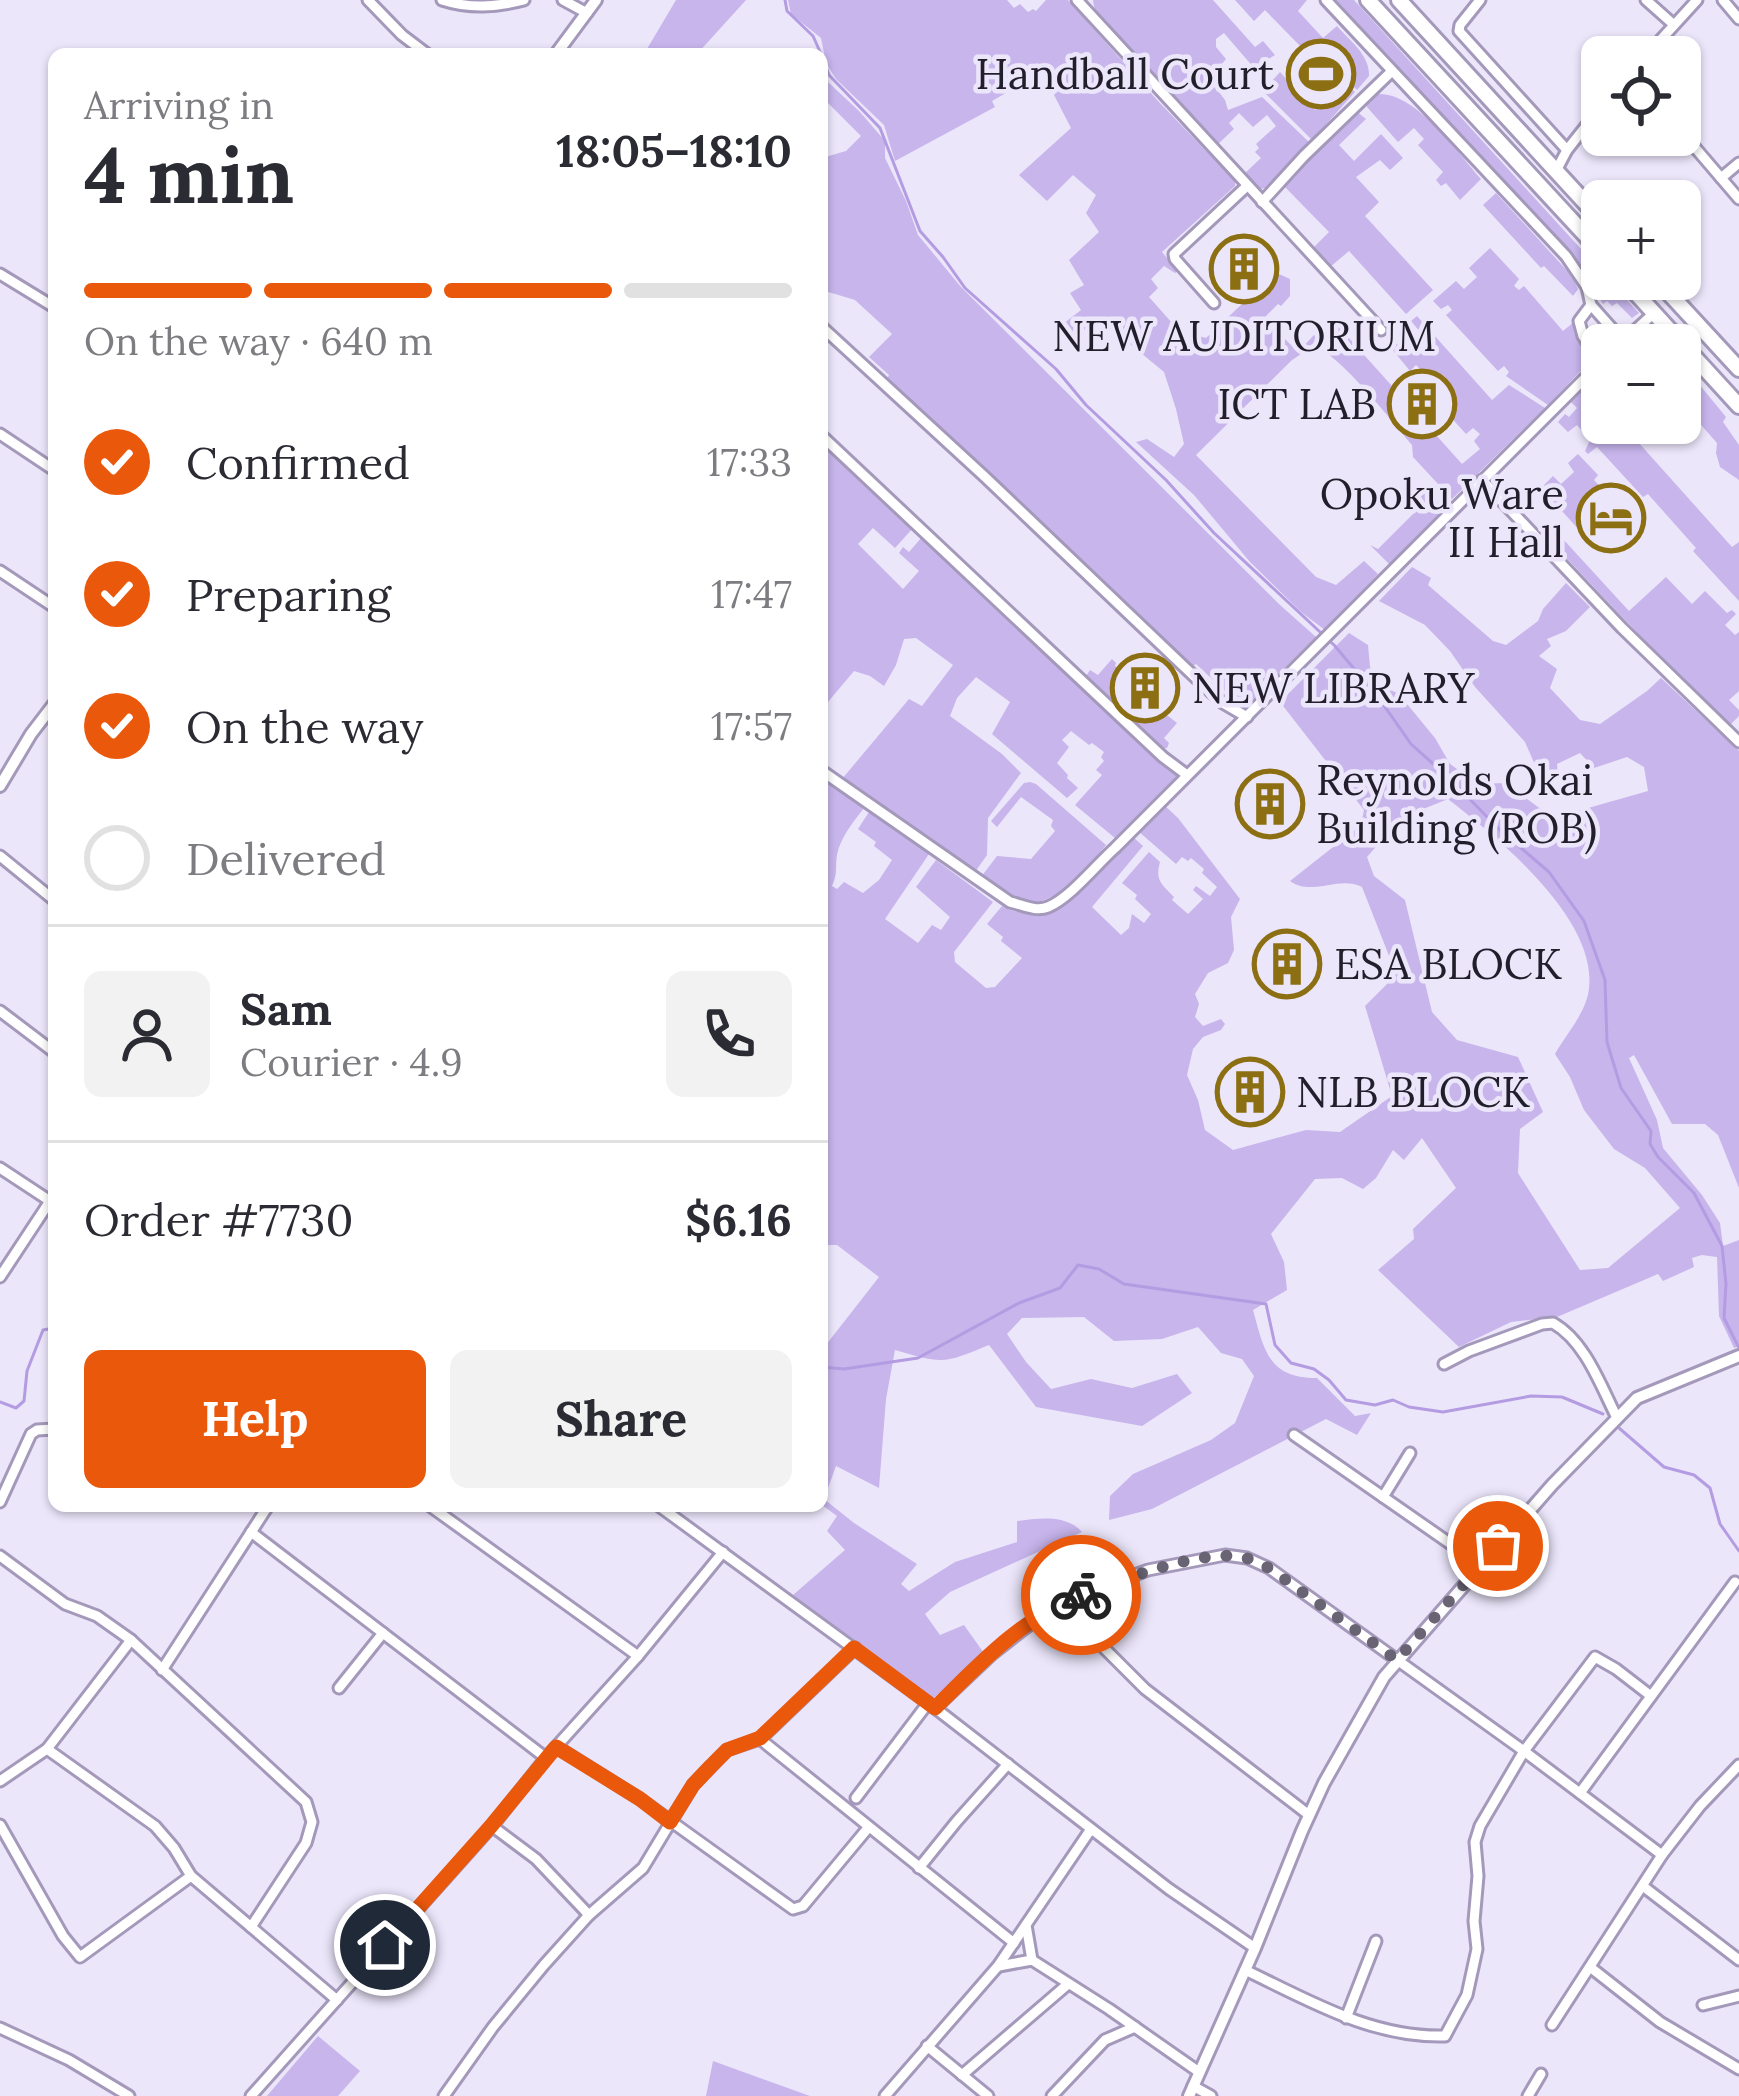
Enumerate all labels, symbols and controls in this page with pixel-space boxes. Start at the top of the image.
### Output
map controls [1581,36,1701,444]
button: locate [1581,36,1701,156]
sports icon: Handball Court [1286,39,1356,109]
place label: Handball Court [976,47,1275,101]
text: Arriving in [84,80,274,130]
text: 18:05–18:10 [556,122,792,179]
text: 4 min [84,125,294,224]
button: + [1581,180,1701,300]
building icon: NEW AUDITORIUM [1209,234,1279,304]
place label: NEW AUDITORIUM [1052,309,1436,363]
text: On the way · 640 m [84,316,433,366]
button: − [1581,324,1701,444]
building icon: ICT LAB [1387,369,1457,439]
place label: ICT LAB [1218,377,1376,431]
icon: check [84,429,150,495]
text: Confirmed [186,434,410,491]
text: 17:33 [707,437,792,487]
place label: Opoku Ware II Hall [1320,467,1564,569]
hotel icon: Opoku Ware II Hall [1576,483,1646,553]
icon: check [84,561,150,627]
text: Preparing [186,566,391,623]
text: 17:47 [711,569,792,619]
building icon: NEW LIBRARY [1110,653,1180,723]
place label: NEW LIBRARY [1192,661,1476,715]
icon: check [84,693,150,759]
text: On the way [186,698,424,755]
text: 17:57 [711,701,792,751]
place label: Reynolds Okai Building (ROB) [1316,753,1597,855]
building icon: Reynolds Okai Building (ROB) [1235,769,1305,839]
text: Delivered [186,830,386,887]
building icon: ESA BLOCK [1252,929,1322,999]
place label: ESA BLOCK [1334,937,1562,991]
button: person [84,971,210,1097]
button: phone [666,971,792,1097]
text: Sam [240,980,332,1037]
text: Courier · 4.9 [240,1037,463,1087]
building icon: NLB BLOCK [1215,1057,1285,1127]
place label: NLB BLOCK [1296,1065,1530,1119]
text: Order #7730 [84,1191,353,1248]
text: $6.16 [685,1191,792,1248]
button: Help [84,1350,426,1488]
button: Share [450,1350,792,1488]
pin [1447,1495,1549,1597]
icon: bag [1465,1513,1531,1579]
courier [1021,1535,1141,1655]
icon: bike [1048,1562,1114,1628]
pin [334,1894,436,1996]
icon: home [352,1912,418,1978]

